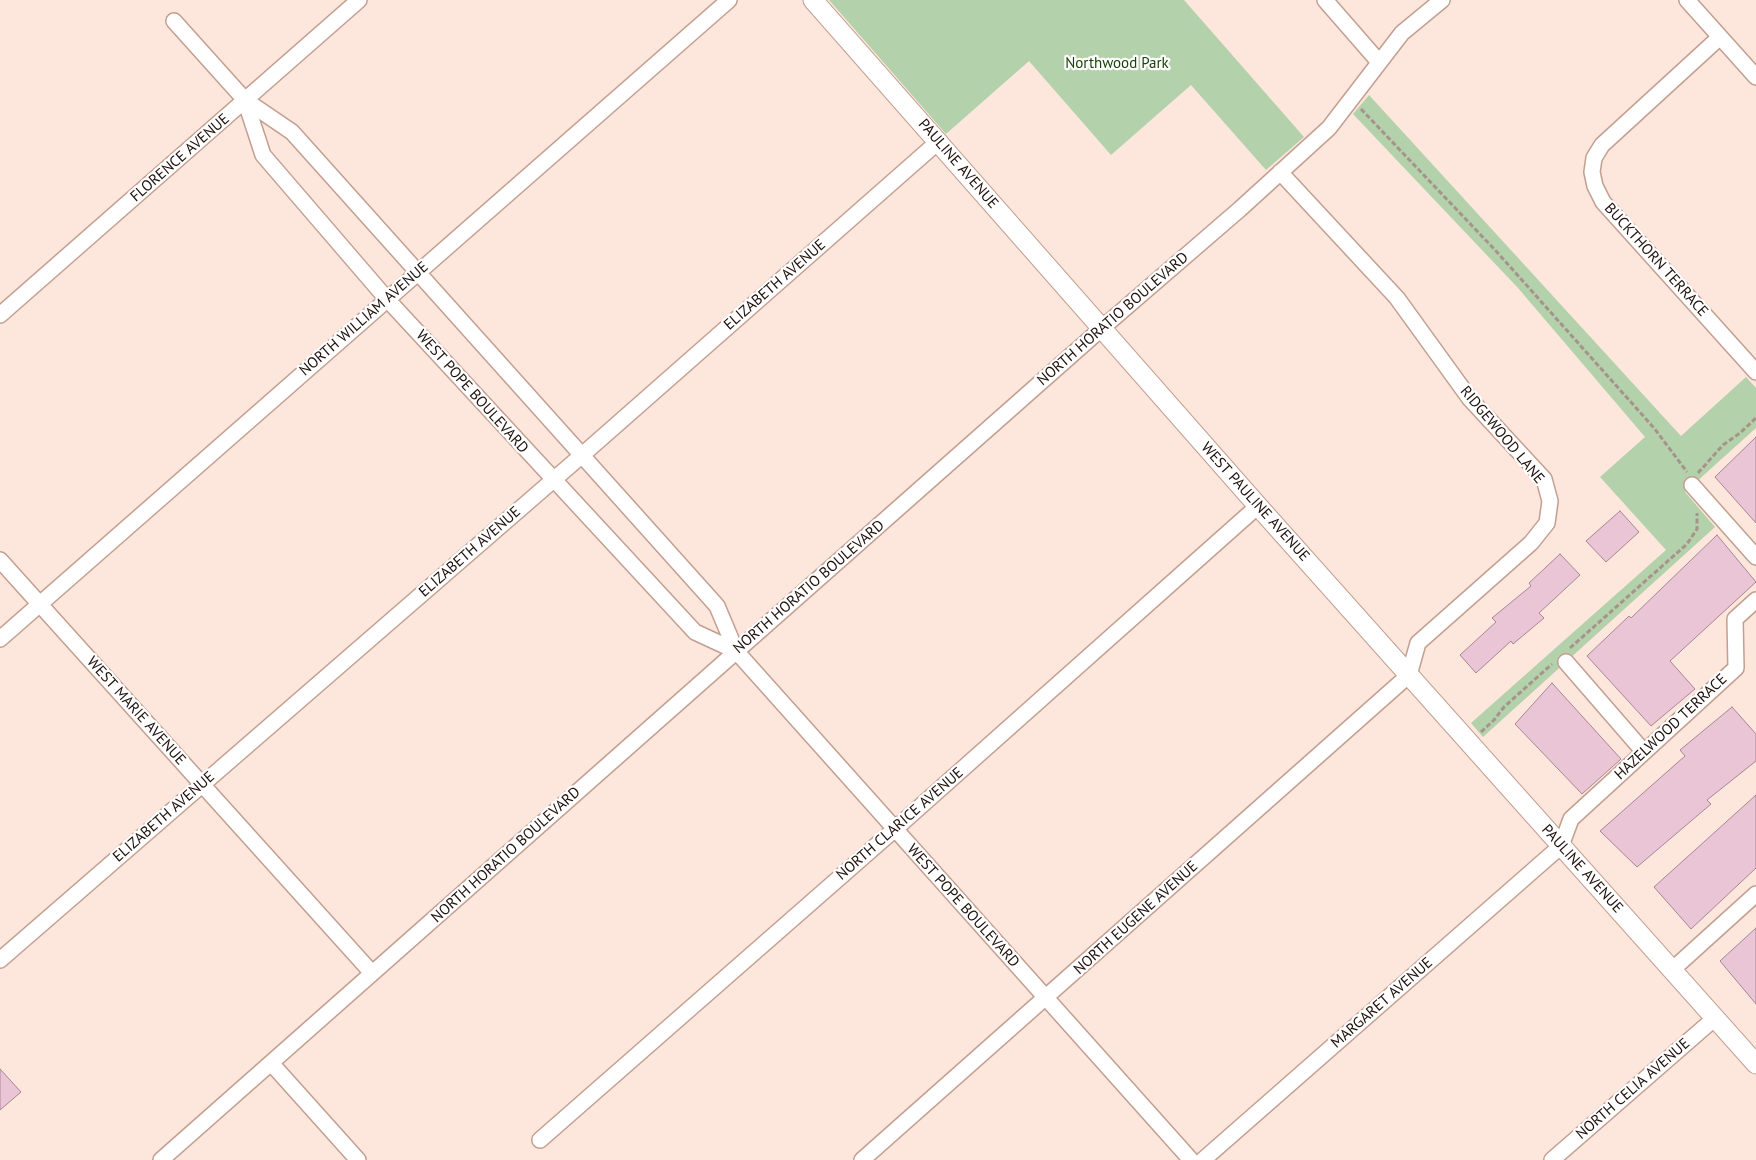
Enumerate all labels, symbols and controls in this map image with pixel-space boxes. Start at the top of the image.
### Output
park label: Northwood Park [1065,55,1169,73]
street label: FLORENCE AVENUE [127,110,233,206]
street label: PAULINE AVENUE [914,116,1002,212]
street label: BUCKTHORN TERRACE [1600,200,1712,320]
street label: ELIZABETH AVENUE [721,236,829,334]
street label: NORTH HORATIO BOULEVARD [1034,248,1192,390]
street label: NORTH WILLIAM AVENUE [296,258,432,380]
street label: WEST POPE BOULEVARD [412,327,532,457]
street label: RIDGEWOOD LANE [1456,383,1548,487]
street label: WEST PAULINE AVENUE [1197,439,1313,565]
street label: ELIZABETH AVENUE [416,503,524,601]
street label: NORTH HORATIO BOULEVARD [730,516,888,658]
street label: WEST MARIE AVENUE [83,653,189,769]
street label: HAZELWOOD TERRACE [1611,670,1731,784]
street label: NORTH CLARICE AVENUE [833,764,967,884]
street label: ELIZABETH AVENUE [110,768,218,866]
street label: NORTH HORATIO BOULEVARD [428,783,584,927]
street label: PAULINE AVENUE [1538,821,1626,917]
street label: WEST POPE BOULEVARD [903,841,1023,971]
street label: NORTH EUGENE AVENUE [1070,858,1202,978]
street label: MARGARET AVENUE [1328,954,1436,1052]
street label: NORTH CELIA AVENUE [1572,1035,1694,1143]

